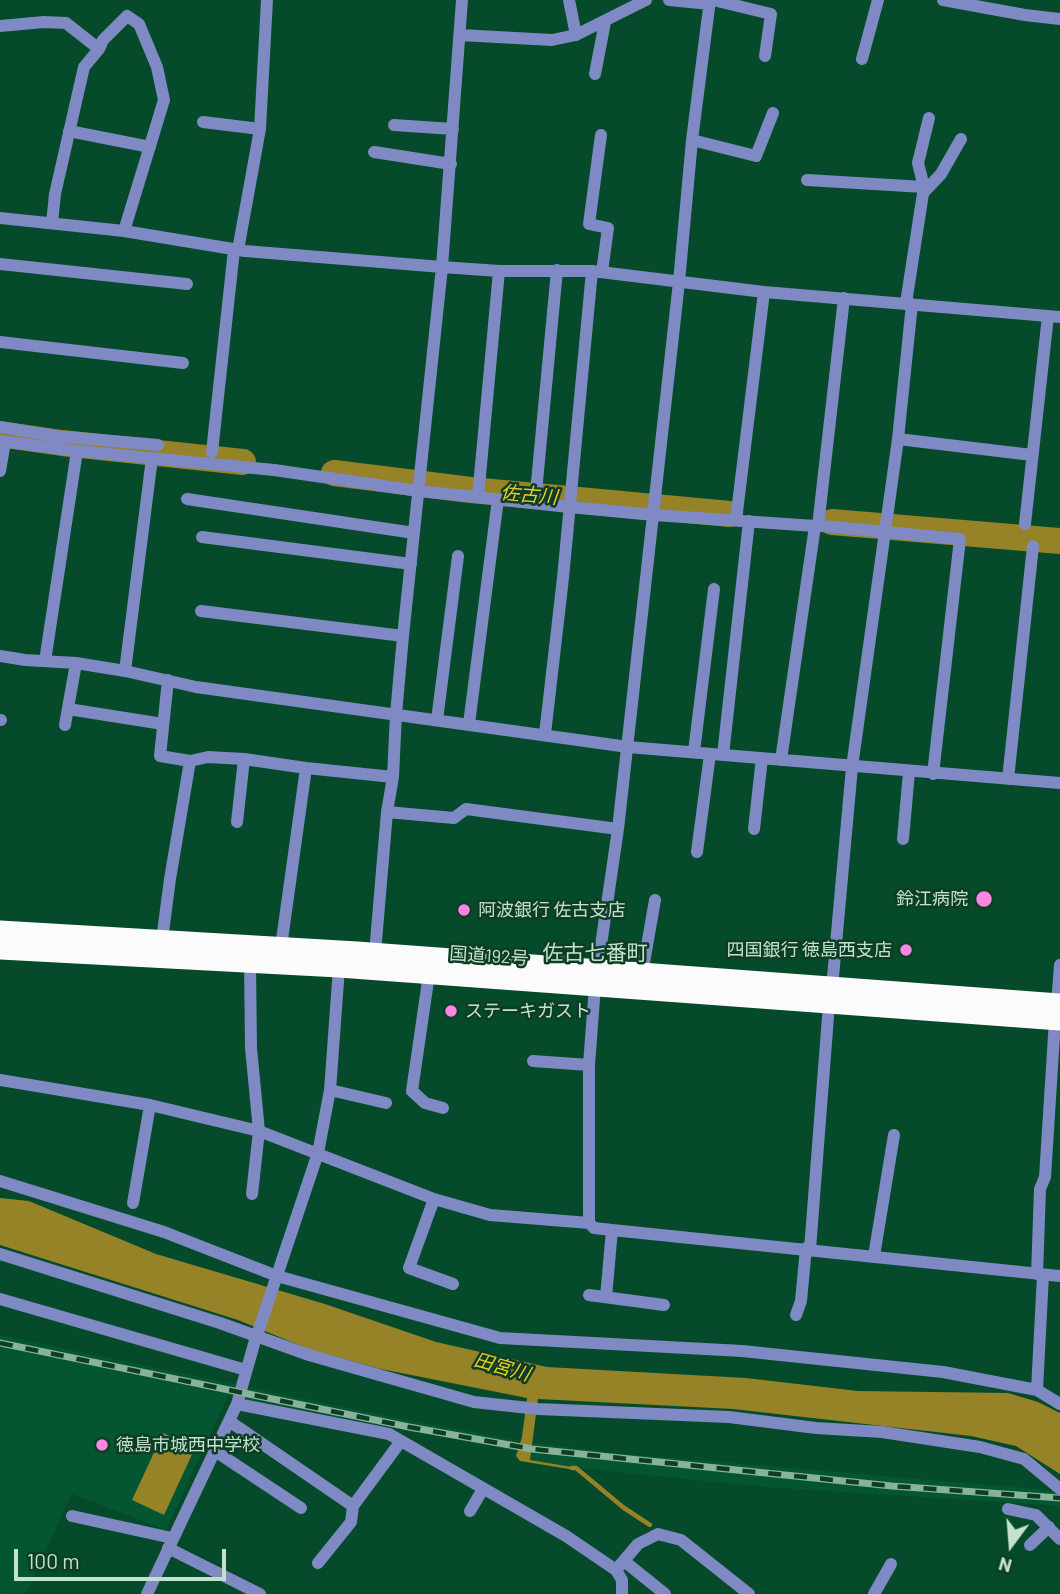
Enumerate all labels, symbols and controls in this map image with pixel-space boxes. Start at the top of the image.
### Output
water label: 佐古川 [500,481,558,509]
place label: 鈴江病院 [896,888,968,910]
marker: 鈴江病院 [974,889,994,909]
place label: 阿波銀行 佐古支店 [478,899,626,921]
marker: 阿波銀行 佐古支店 [456,902,472,918]
place label: 四国銀行 徳島西支店 [726,939,892,961]
district label: 佐古七番町 [543,940,647,966]
street label: 国道192号 [449,942,529,970]
marker: 四国銀行 徳島西支店 [898,942,914,958]
place label: ステーキガスト [465,1000,591,1022]
marker: ステーキガスト [443,1003,459,1019]
water label: 田宮川 [471,1348,533,1386]
place label: 徳島市城西中学校 [116,1434,260,1456]
marker: 徳島市城西中学校 [94,1437,110,1453]
north arrow [976,1510,1046,1580]
scale bar [18,1534,229,1578]
text: 100 m [27,1548,80,1573]
text: N [996,1553,1014,1578]

